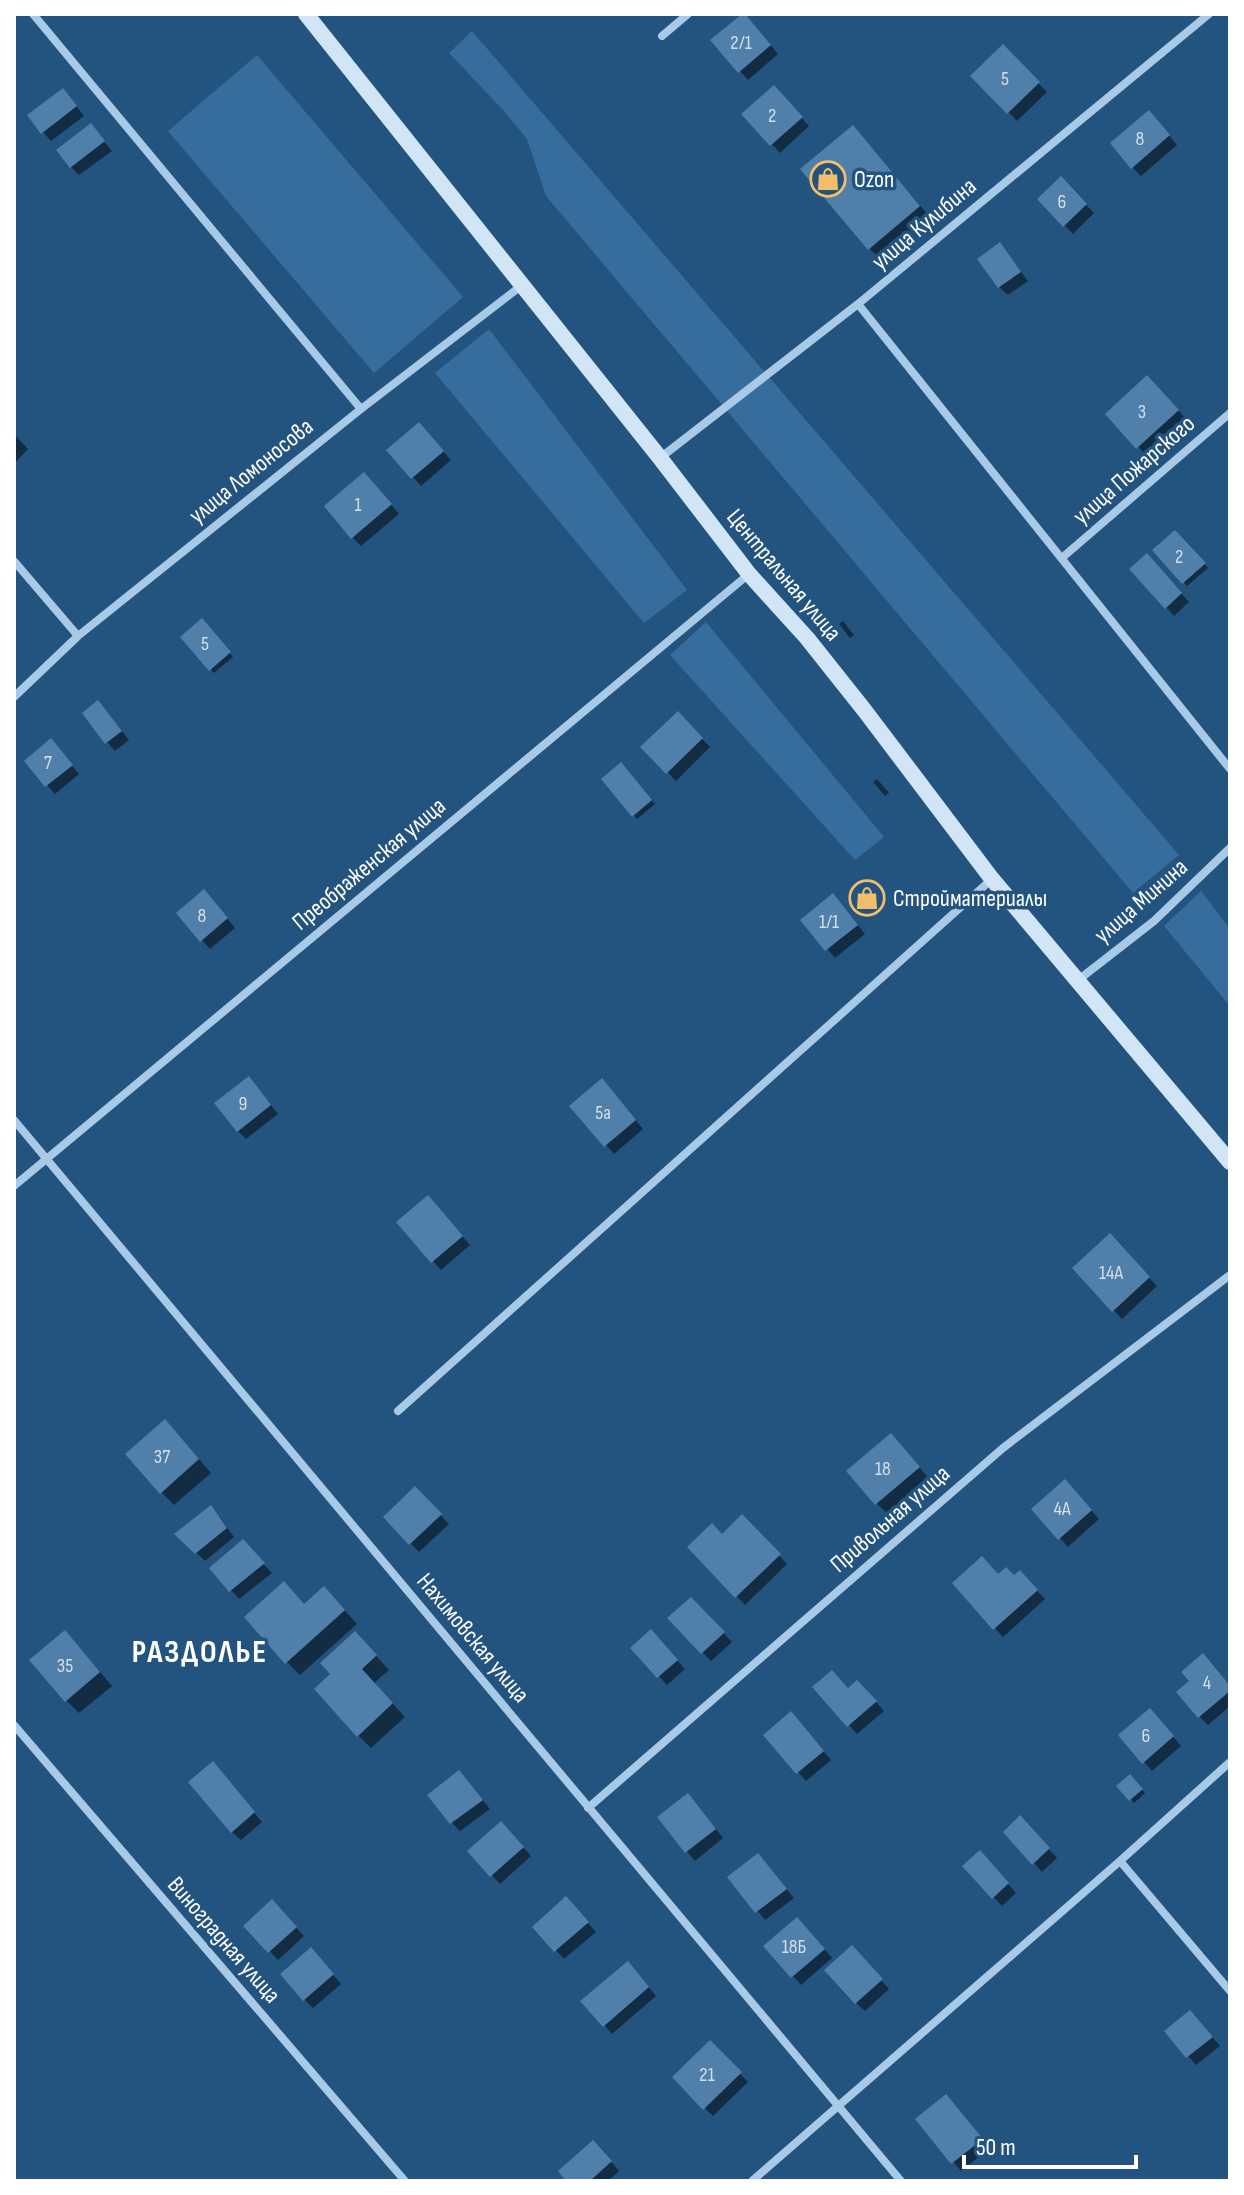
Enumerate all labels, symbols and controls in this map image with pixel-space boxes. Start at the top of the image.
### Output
house number: 2/1 [730,31,752,55]
house number: 5 [1001,67,1009,91]
house number: 2 [768,104,776,128]
house number: 8 [1136,127,1144,151]
shop icon: Ozon [809,160,847,198]
place label: Ozon [854,165,894,194]
street label: улица Кулибина [866,172,982,276]
house number: 6 [1058,190,1066,214]
house number: 3 [1138,400,1146,424]
street label: улица Пожарского [1067,409,1201,531]
street label: улица Ломоносова [183,412,319,530]
house number: 1 [355,493,362,517]
street label: Центральная улица [720,503,848,647]
house number: 2 [1175,545,1183,569]
house number: 5 [201,632,209,656]
house number: 7 [44,751,52,775]
street label: Преображенская улица [286,791,452,937]
street label: улица Минина [1088,853,1194,949]
shop icon: Стройматериалы [848,879,886,917]
place label: Стройматериалы [893,884,1047,913]
house number: 8 [198,904,206,928]
house number: 1/1 [819,910,839,934]
house number: 9 [239,1092,247,1116]
house number: 5а [595,1101,611,1125]
house number: 14А [1099,1261,1123,1285]
house number: 37 [154,1445,170,1469]
house number: 18 [875,1457,891,1481]
street label: Привольная улица [824,1459,956,1579]
house number: 4А [1054,1497,1071,1521]
street label: Нахимовская улица [411,1567,535,1709]
district label: РАЗДОЛЬЕ [132,1633,268,1672]
house number: 35 [57,1654,73,1678]
house number: 4 [1203,1671,1211,1695]
house number: 6 [1142,1724,1150,1748]
street label: Виноградная улица [161,1871,287,2009]
house number: 18Б [782,1935,806,1959]
house number: 21 [699,2063,715,2087]
scale bar [964,2119,1136,2169]
text: 50 m [976,2133,1016,2162]

